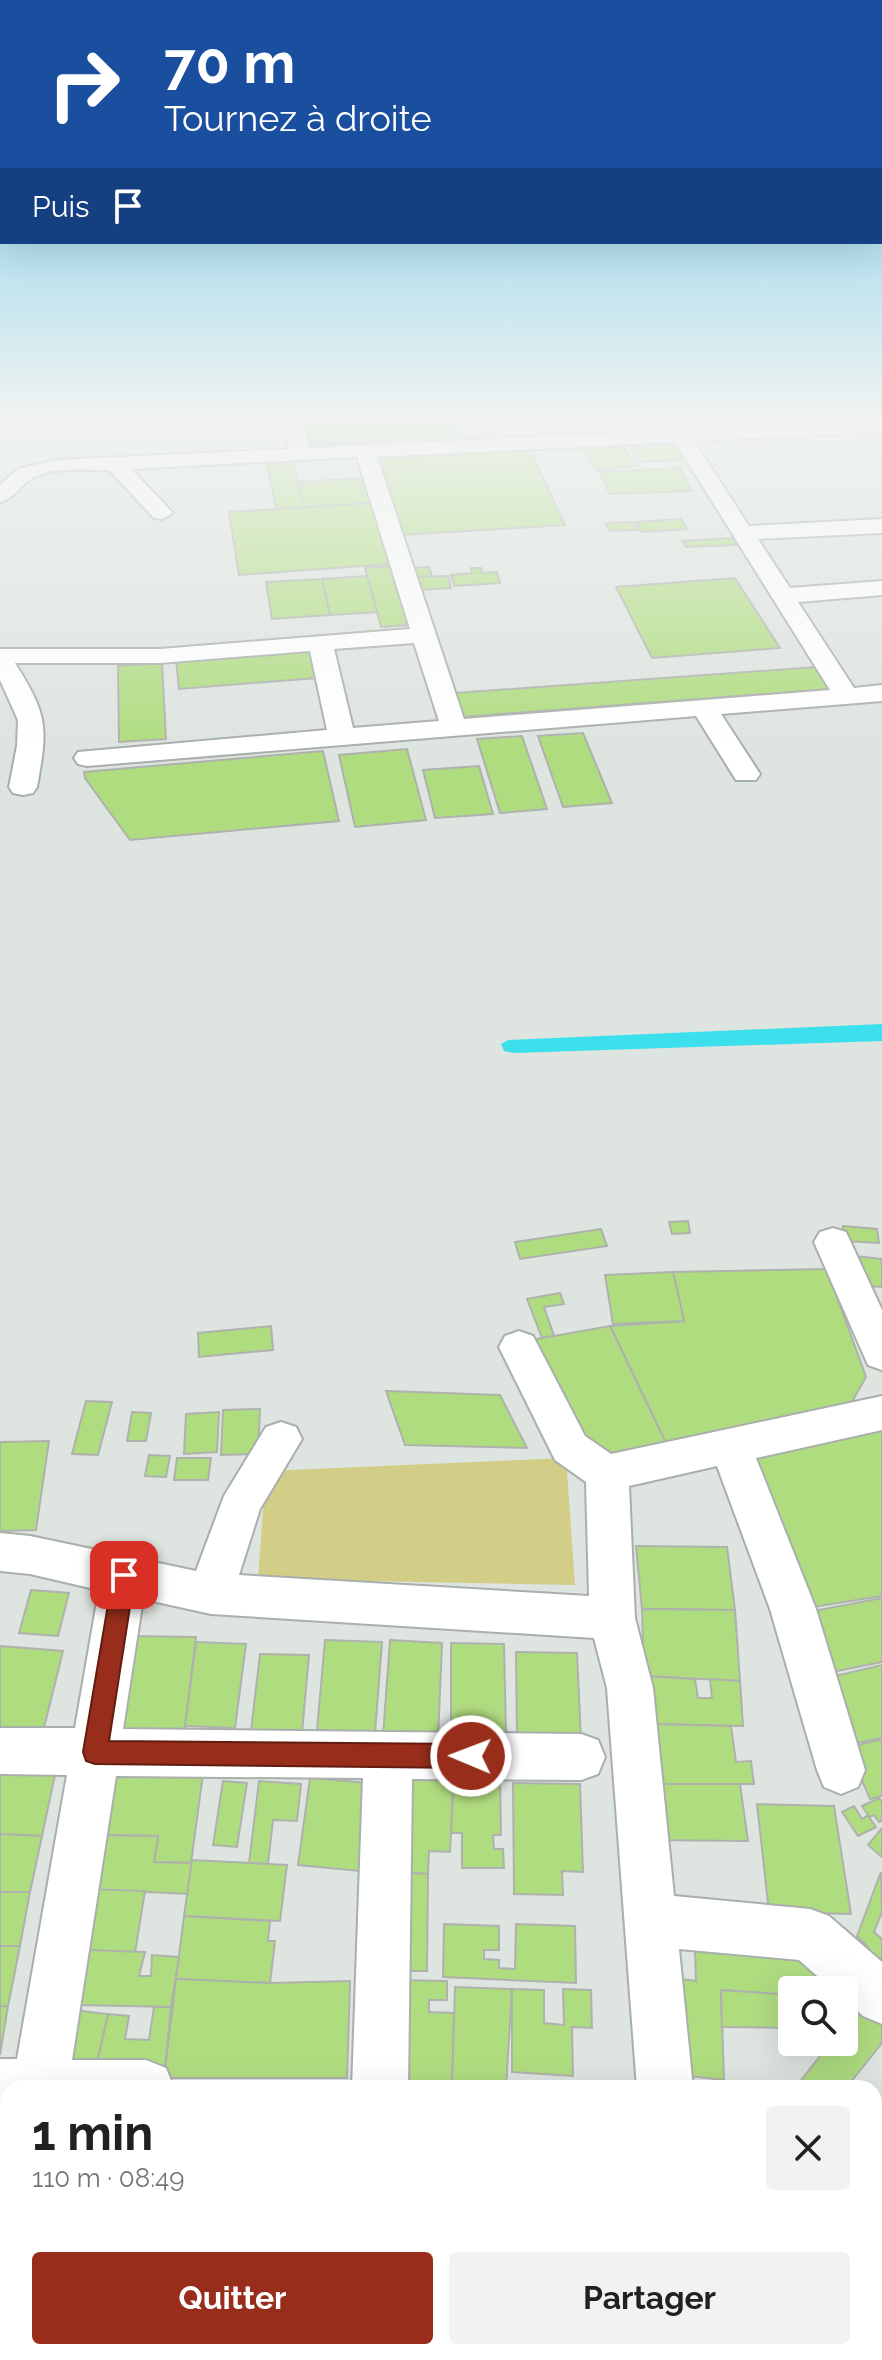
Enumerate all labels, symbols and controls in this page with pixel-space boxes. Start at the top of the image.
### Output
text: 70 m [164,30,295,96]
icon: right [32,32,136,136]
text: Tournez à droite [164,97,432,139]
icon: arrive [106,184,150,228]
text: Puis [32,189,90,224]
pin [90,1541,158,1609]
icon: arrive [102,1553,146,1597]
position arrow [429,1714,513,1798]
map controls [778,1976,858,2056]
button: search [778,1976,858,2056]
text: 1 min [32,2105,153,2161]
button: close [766,2106,850,2190]
text: 110 m · 08:49 [32,2163,185,2193]
button: Quitter [32,2252,433,2344]
button: Partager [449,2252,850,2344]

